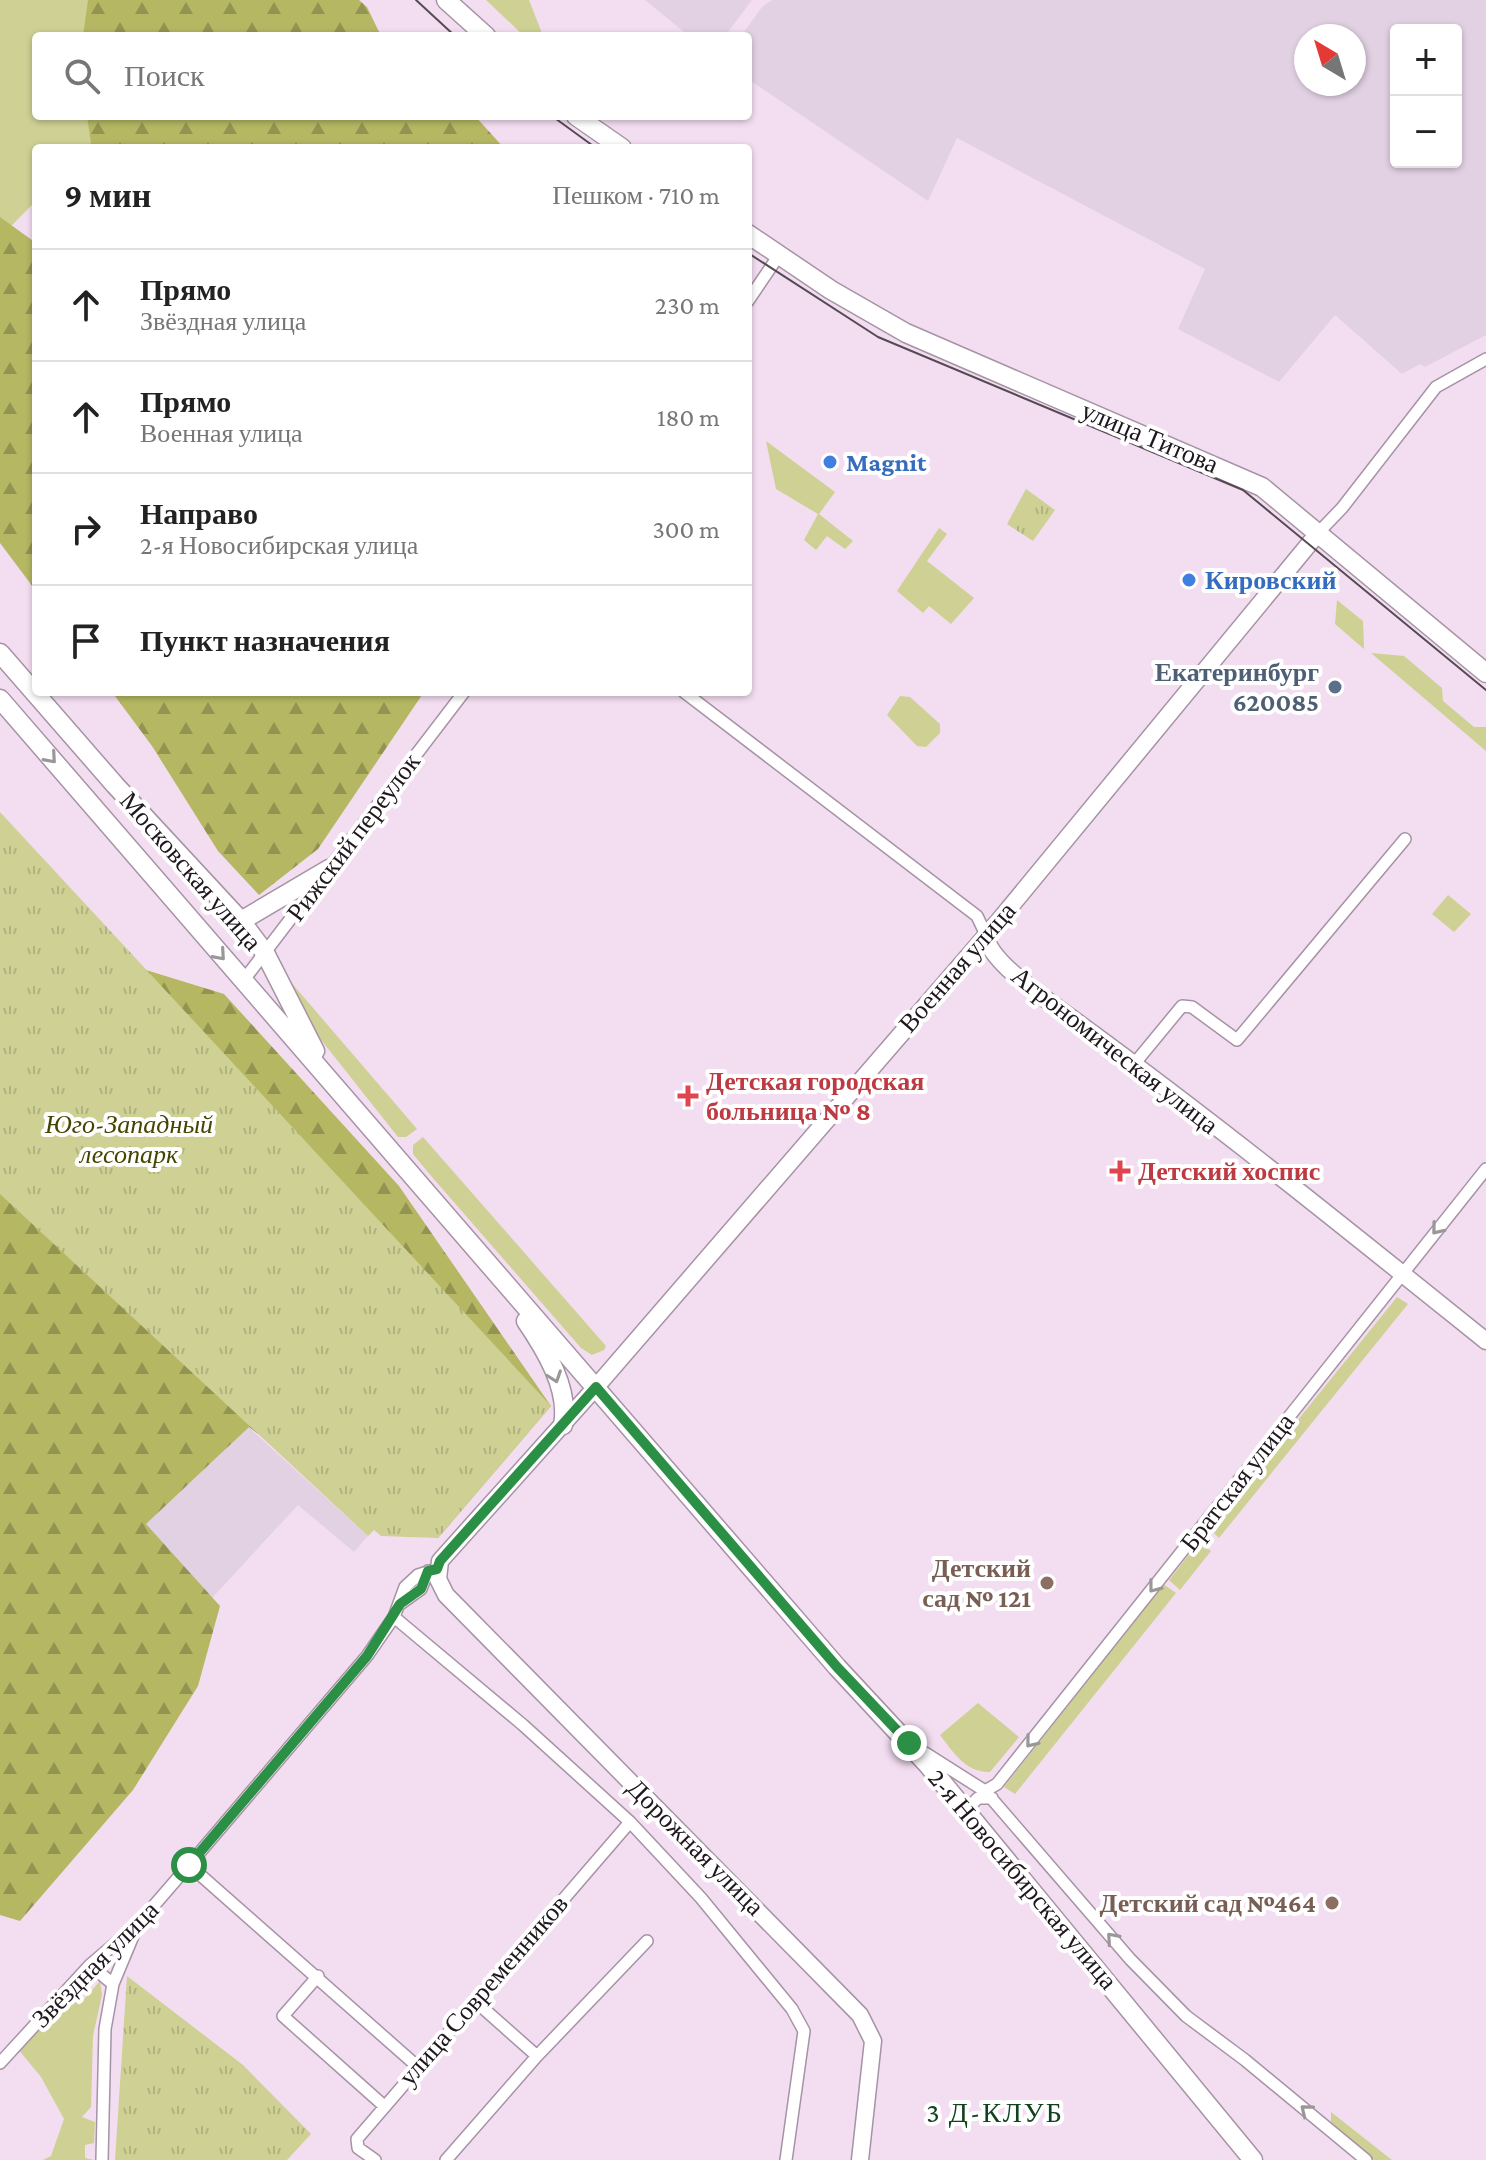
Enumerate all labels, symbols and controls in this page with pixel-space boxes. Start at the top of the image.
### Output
north arrow [1294,24,1366,96]
map controls [1390,24,1462,168]
button: + [1390,24,1462,96]
search box [32,32,752,120]
icon: search [60,54,104,98]
text: Поиск [124,59,205,92]
button: − [1390,96,1462,168]
text: 9 мин [64,177,151,214]
text: Пешком · 710 m [552,181,720,210]
text: Прямо [140,273,231,306]
icon: ahead [64,283,108,327]
text: 230 m [655,291,720,320]
text: Звёздная улица [140,307,306,336]
text: Прямо [140,385,231,418]
icon: ahead [64,395,108,439]
street label: улица Титова [1077,396,1223,479]
text: 180 m [657,403,720,432]
text: Военная улица [140,419,303,448]
place label: Magnit [846,448,927,477]
marker: Magnit [821,453,839,471]
text: Направо [140,497,258,530]
icon: right [64,507,108,551]
text: 300 m [652,515,720,544]
text: 2-я Новосибирская улица [140,531,418,560]
place label: Кировский [1205,566,1337,595]
marker: Кировский [1180,571,1198,589]
icon: arrive [64,619,108,663]
text: Пункт назначения [140,624,390,657]
place label: Екатеринбург 620085 [1155,658,1319,717]
marker: Екатеринбург 620085 [1326,678,1344,696]
street label: Рижский переулок [281,747,426,927]
one-way arrow [41,748,56,763]
street label: Московская улица [114,786,268,957]
street label: Военная улица [893,896,1022,1038]
one-way arrow [210,945,225,960]
street label: Агрономическая улица [1006,961,1224,1140]
place label: Детская городская больница № 8 [706,1067,924,1126]
marker: Детская городская больница № 8 [677,1085,699,1107]
park label: Юго-Западный лесопарк [44,1110,213,1169]
place label: Детский хоспис [1138,1157,1320,1186]
marker: Детский хоспис [1109,1160,1131,1182]
one-way arrow [1433,1220,1447,1235]
one-way arrow [545,1369,562,1383]
street label: Братская улица [1175,1407,1300,1557]
place label: Детский сад № 121 [922,1554,1031,1613]
marker: Детский сад № 121 [1038,1574,1056,1592]
one-way arrow [1150,1578,1164,1593]
route end [891,1725,927,1761]
one-way arrow [1026,1733,1041,1747]
street label: 2-я Новосибирская улица [922,1763,1123,1996]
street label: Дорожная улица [622,1773,770,1922]
route start [171,1847,207,1883]
street label: улица Современников [393,1889,574,2091]
place label: Детский сад №464 [1099,1889,1316,1918]
marker: Детский сад №464 [1323,1894,1341,1912]
street label: Звёздная улица [26,1895,165,2033]
one-way arrow [1107,1933,1122,1948]
district label: 3 Д-КЛУБ [926,2097,1064,2128]
one-way arrow [1301,2105,1315,2120]

